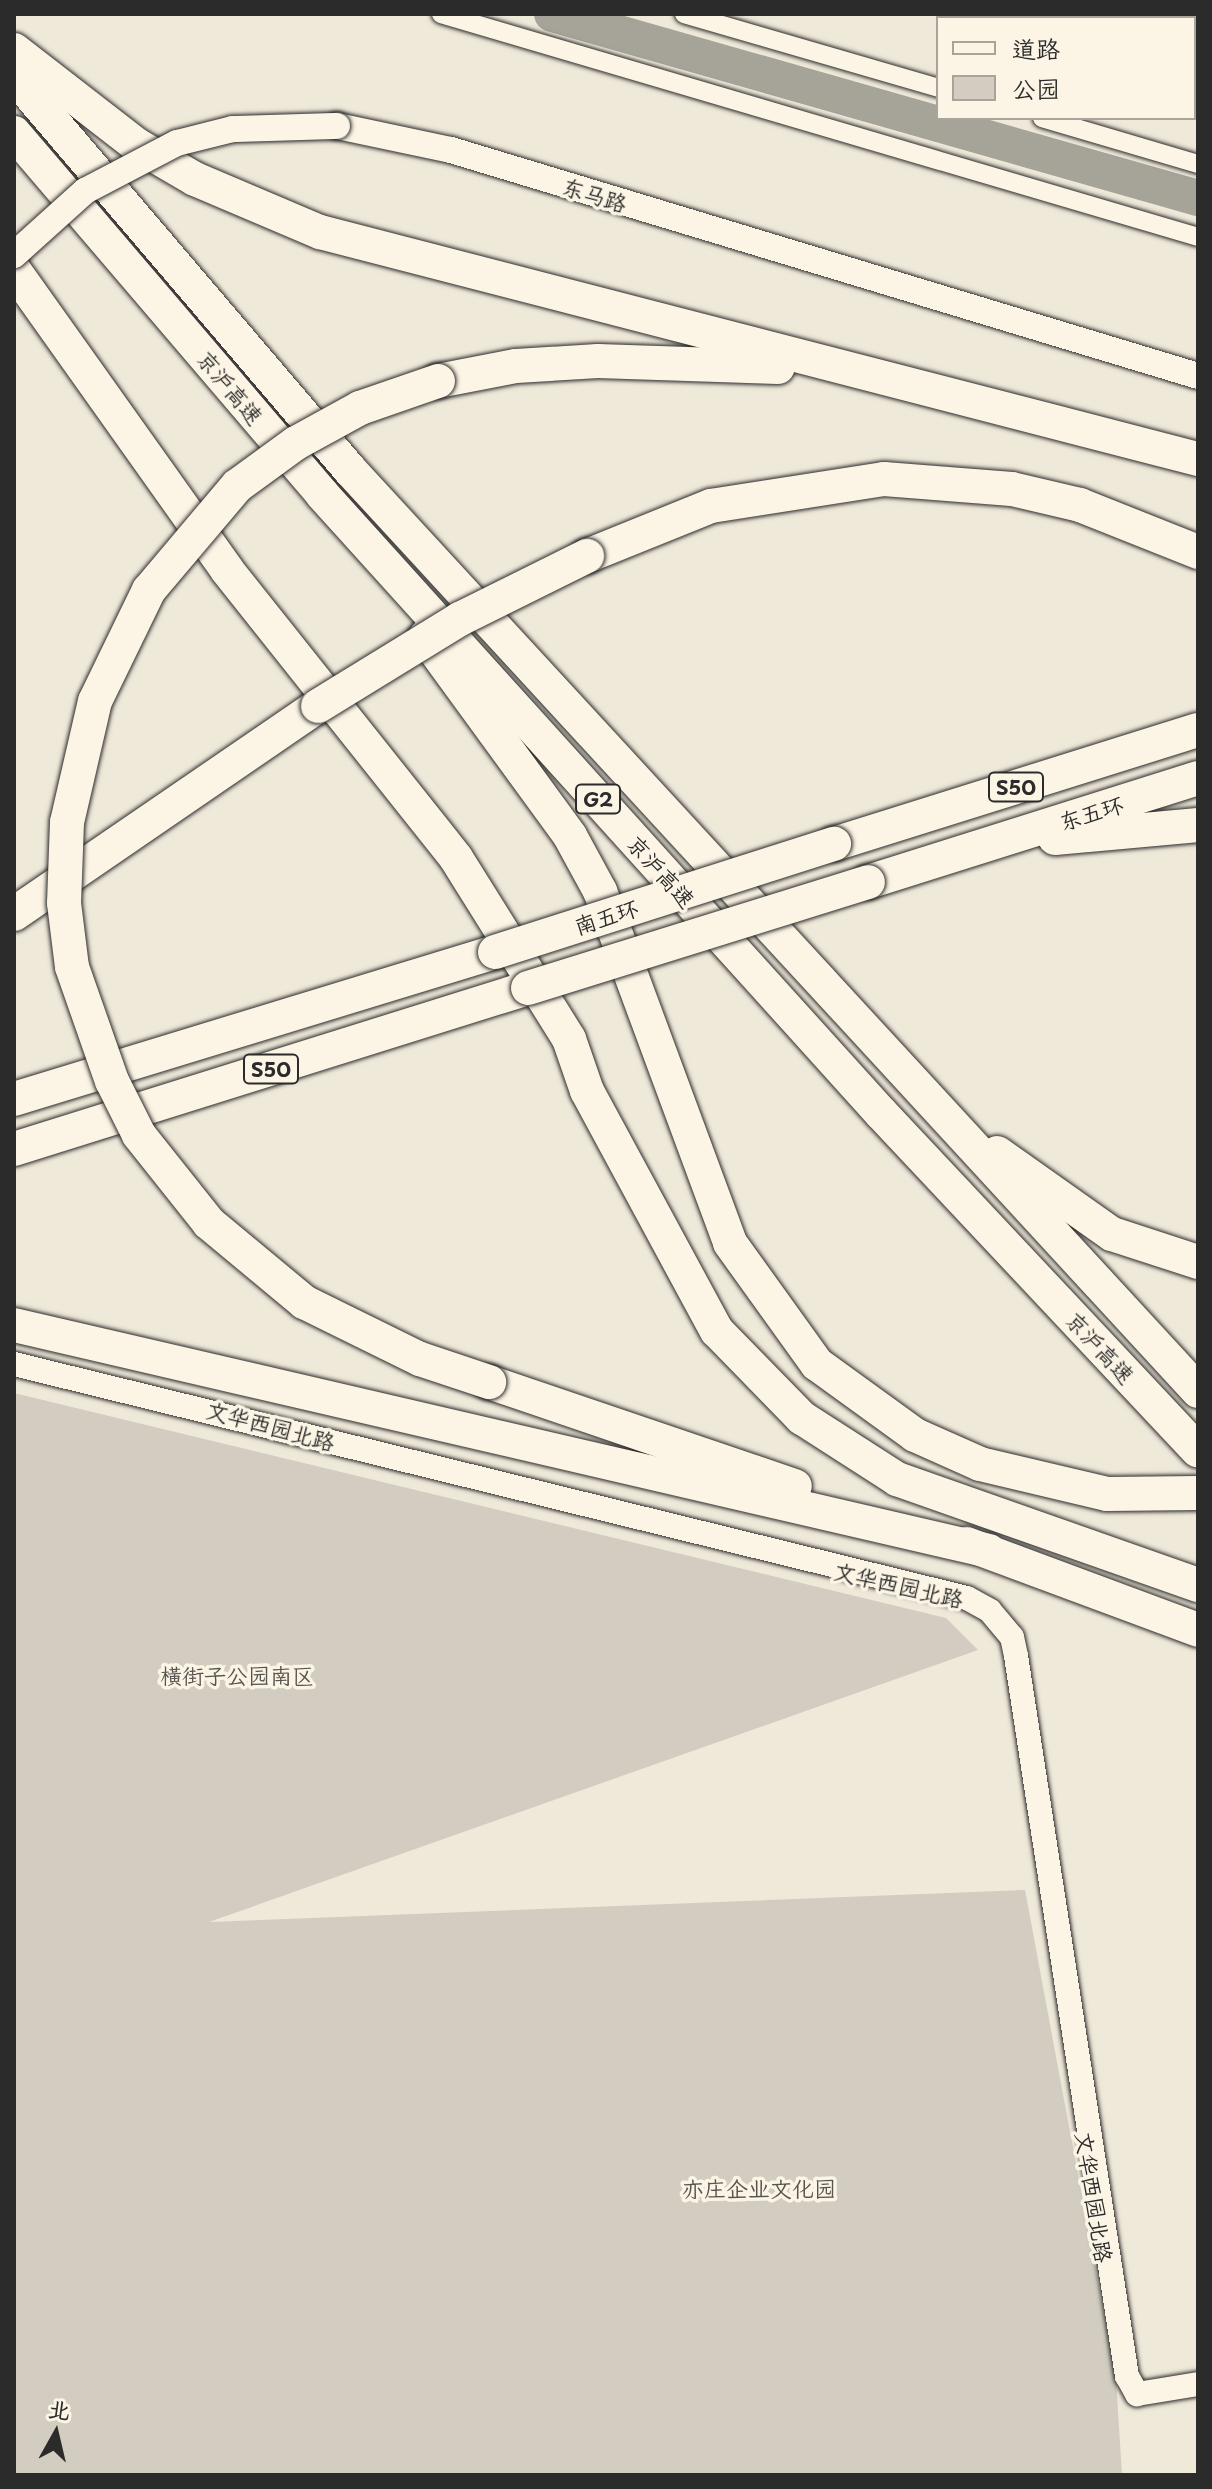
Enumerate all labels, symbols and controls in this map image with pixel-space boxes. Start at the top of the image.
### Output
legend [936,16,1196,120]
text: 道路 [1012,30,1060,66]
text: 公园 [1012,70,1060,106]
street label: 东马路 [560,172,630,216]
street label: 京沪高速 [193,345,269,429]
road number: S50 [988,771,1044,803]
road number: G2 [574,783,622,815]
street label: 东五环 [1056,790,1126,834]
street label: 京沪高速 [623,829,701,913]
street label: 南五环 [571,893,641,939]
road number: S50 [243,1053,299,1085]
street label: 京沪高速 [1061,1306,1141,1388]
street label: 文华西园北路 [204,1395,338,1455]
street label: 文华西园北路 [832,1556,966,1612]
park label: 横街子公园南区 [160,1662,314,1688]
street label: 文华西园北路 [1072,2130,1118,2264]
park label: 亦庄企业文化园 [682,2175,836,2201]
text: 北 [46,2391,73,2427]
north arrow [16,2393,96,2473]

